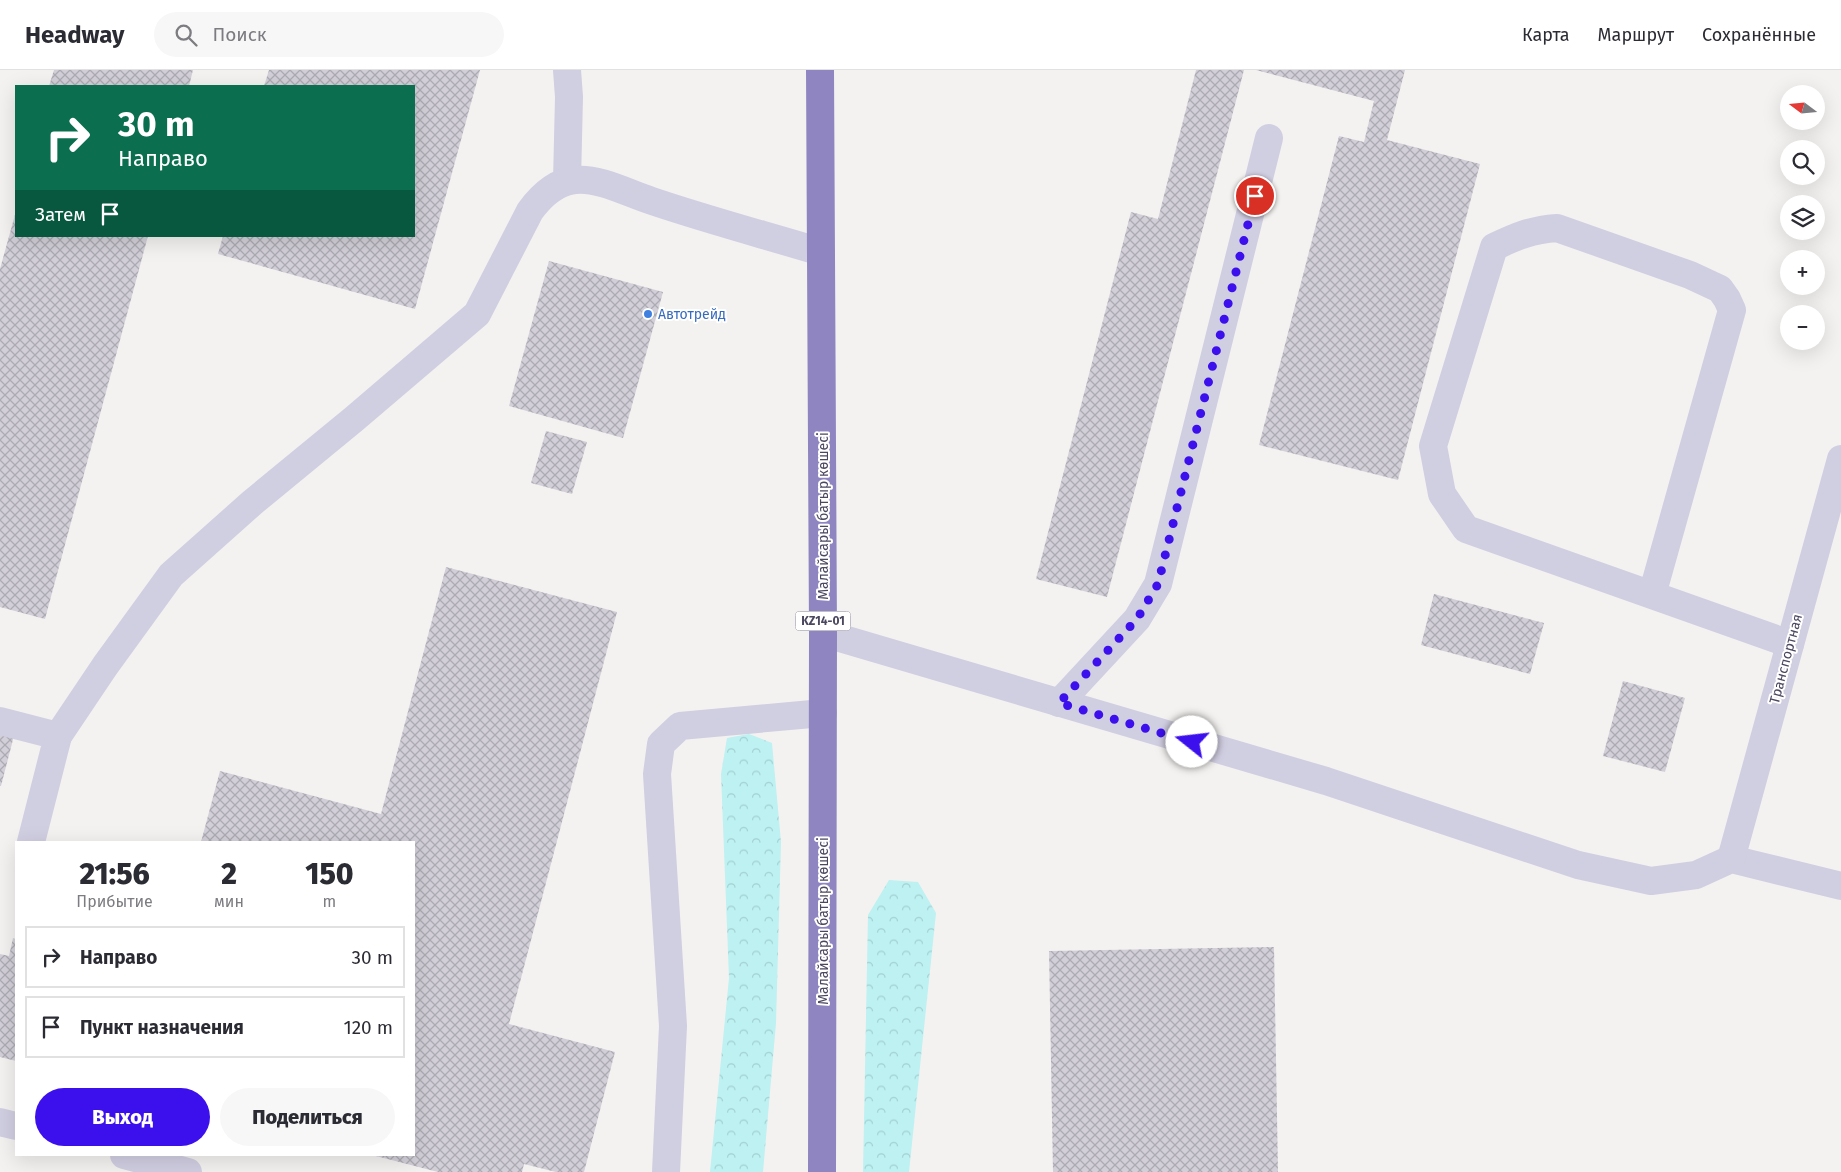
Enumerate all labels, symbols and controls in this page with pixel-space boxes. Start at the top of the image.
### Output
search box [154,12,504,57]
text: Headway [25,21,124,49]
icon: search [172,21,200,49]
text: Поиск [212,23,267,46]
text: Карта [1522,24,1570,46]
text: Маршрут [1598,24,1674,46]
text: Сохранённые [1702,24,1816,46]
north arrow [1780,85,1825,130]
map controls [1780,85,1825,350]
text: 30 m [118,103,195,145]
icon: right [35,105,100,170]
button: search [1780,140,1825,185]
text: Направо [118,145,208,172]
pin [1234,175,1276,217]
icon: arrive [1241,182,1269,210]
button: layers [1780,195,1825,240]
icon: arrive [96,200,124,228]
text: Затем [35,203,86,226]
button: + [1780,250,1825,295]
button: − [1780,305,1825,350]
place label: Автотрейд [658,306,726,323]
marker: Автотрейд [642,308,654,320]
street label: Малайсары батыр көшесі [815,432,832,600]
road number: KZ14-01 [796,612,850,630]
street label: Транспортная [1766,612,1806,706]
position arrow [1165,715,1217,767]
street label: Малайсары батыр көшесі [815,837,832,1005]
text: 21:56 [79,856,150,892]
text: 2 [221,856,237,892]
text: 150 [305,856,354,892]
text: Прибытие [76,892,153,911]
text: мин [214,892,244,911]
text: m [323,892,336,911]
icon: right [37,943,65,971]
text: Направо [80,946,157,969]
text: 30 m [352,946,393,969]
icon: arrive [37,1013,65,1041]
text: Пункт назначения [80,1016,244,1039]
text: 120 m [343,1016,393,1039]
button: Выход [35,1088,210,1146]
button: Поделиться [220,1088,395,1146]

